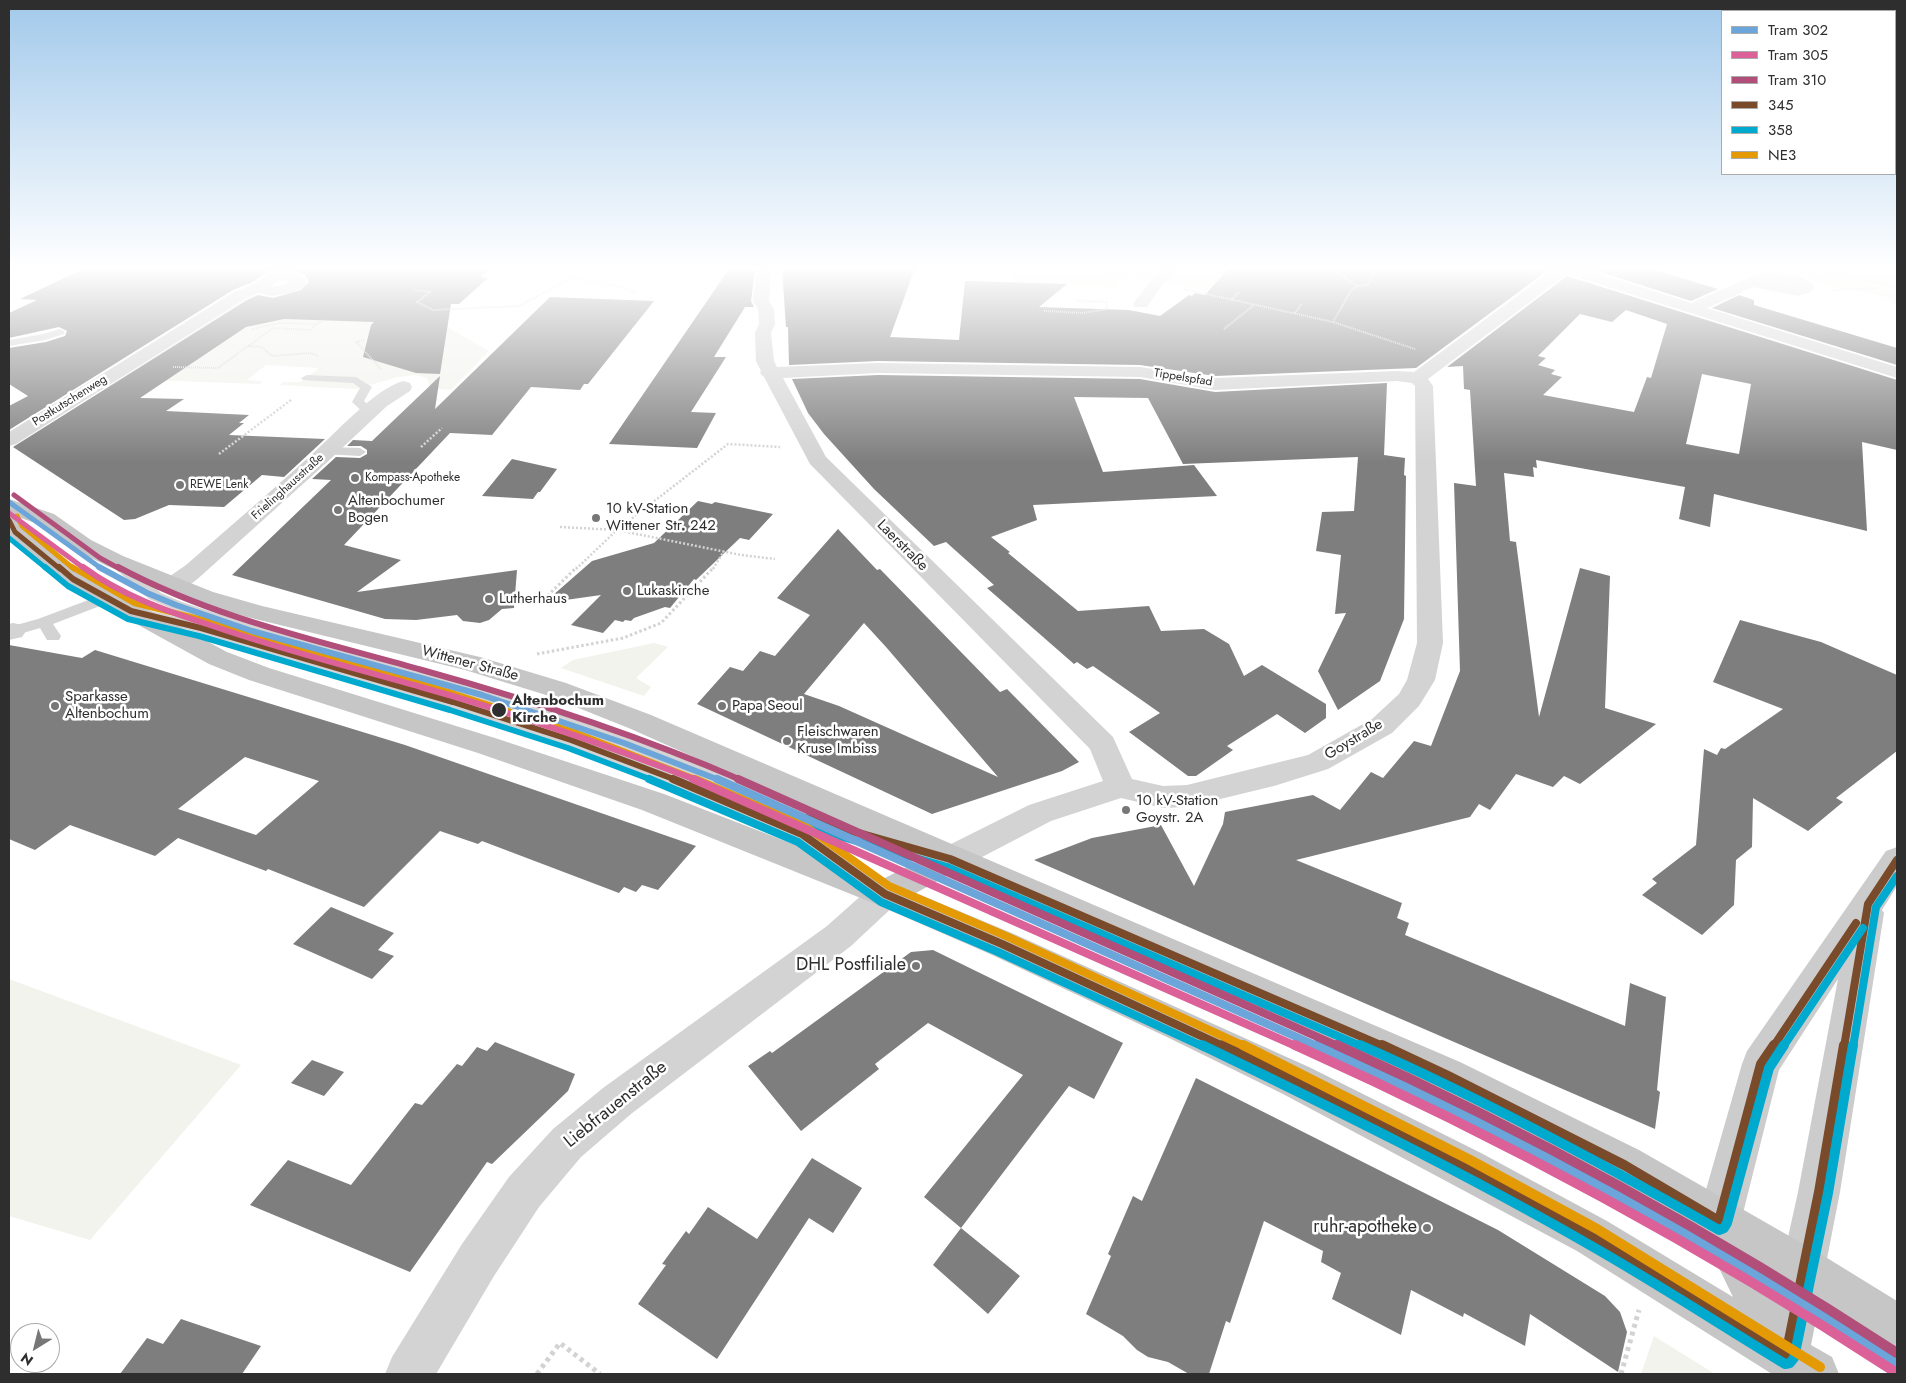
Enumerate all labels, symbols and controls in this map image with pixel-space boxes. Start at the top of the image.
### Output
legend [1721,10,1896,175]
text: Tram 302 [1768,19,1828,41]
text: Tram 305 [1768,44,1828,66]
text: Tram 310 [1768,69,1826,91]
text: 345 [1768,94,1793,116]
text: 358 [1768,119,1793,141]
text: NE3 [1768,144,1796,166]
street label: Tippelspfad [1153,366,1213,390]
street label: Postkutschenweg [30,372,110,430]
street label: Frielinghausstraße [249,451,327,523]
place label: Kompass-Apotheke [365,471,460,485]
marker: Kompass-Apotheke [349,472,361,484]
place label: REWE Lenk [190,478,249,492]
marker: REWE Lenk [174,479,186,491]
place label: Altenbochumer Bogen [348,492,445,527]
place label: 10 kV-Station Wittener Str. 242 [606,500,716,535]
marker: Altenbochumer Bogen [332,504,344,516]
marker: 10 kV-Station Wittener Str. 242 [590,512,602,524]
street label: Laerstraße [873,517,931,575]
place label: Lukaskirche [637,582,709,600]
marker: Lukaskirche [621,585,633,597]
place label: Lutherhaus [499,590,567,608]
marker: Lutherhaus [483,593,495,605]
street label: Wittener Straße [420,642,520,686]
place label: Sparkasse Altenbochum [65,688,149,723]
place label: Altenbochum Kirche [512,692,604,727]
place label: Papa Seoul [732,697,803,715]
marker: Sparkasse Altenbochum [49,700,61,712]
marker: Papa Seoul [716,700,728,712]
marker: Altenbochum Kirche [490,701,508,719]
street label: Goystraße [1322,716,1386,764]
place label: Fleischwaren Kruse Imbiss [797,723,879,758]
marker: Fleischwaren Kruse Imbiss [781,735,793,747]
place label: 10 kV-Station Goystr. 2A [1136,792,1218,827]
marker: 10 kV-Station Goystr. 2A [1120,804,1132,816]
place label: DHL Postfiliale [796,955,906,977]
marker: DHL Postfiliale [910,960,922,972]
street label: Liebfrauenstraße [560,1057,672,1153]
place label: ruhr-apotheke [1313,1217,1417,1239]
marker: ruhr-apotheke [1421,1222,1433,1234]
north arrow [10,1323,60,1373]
text: N [16,1348,37,1371]

